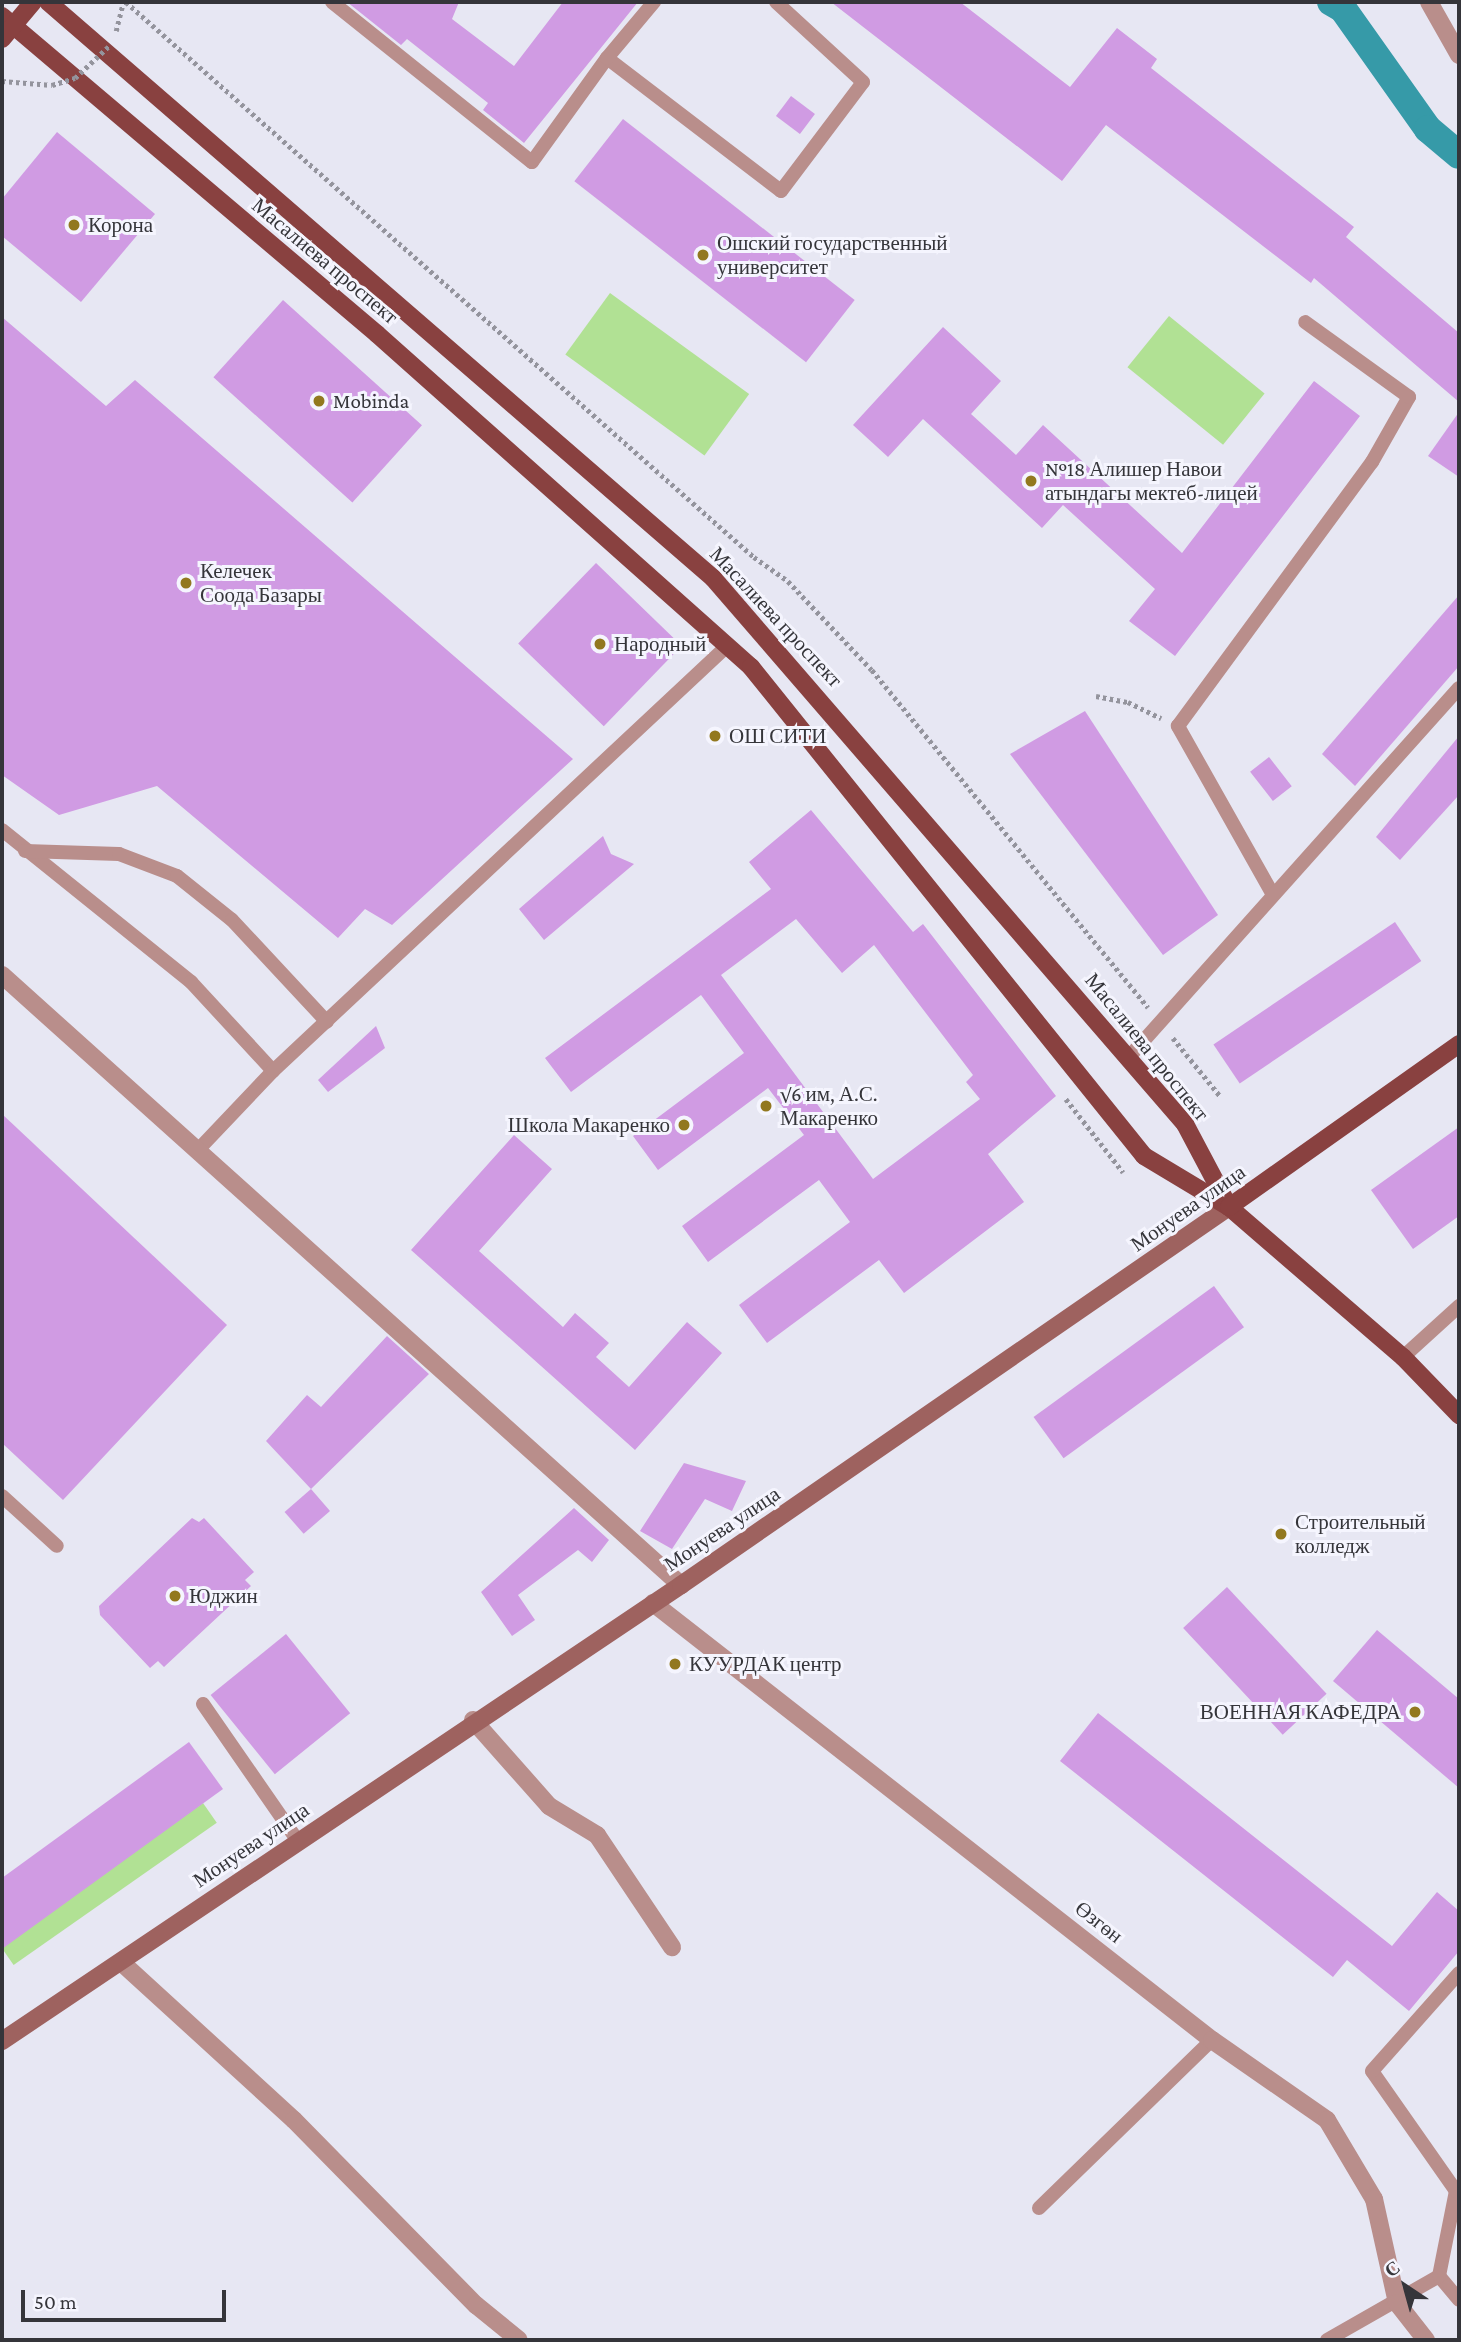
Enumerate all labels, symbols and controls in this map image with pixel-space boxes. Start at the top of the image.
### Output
street label: Масалиева проспект [247,193,403,329]
place label: Корона [88,212,153,238]
marker: Корона [66,217,82,233]
place label: Ошский государственный университет [717,230,948,280]
marker: Ошский государственный университет [695,247,711,263]
place label: Mobinda [333,388,409,414]
marker: Mobinda [311,393,327,409]
place label: №18 Алишер Навои атындагы мектеб-лицей [1045,456,1258,506]
marker: №18 Алишер Навои атындагы мектеб-лицей [1023,473,1039,489]
street label: Масалиева проспект [704,542,848,692]
place label: Келечек Соода Базары [200,558,322,608]
marker: Келечек Соода Базары [178,575,194,591]
place label: Народный [614,631,706,657]
marker: Народный [592,636,608,652]
place label: ОШ СИТИ [729,723,826,749]
marker: ОШ СИТИ [707,728,723,744]
street label: Масалиева проспект [1080,968,1214,1126]
place label: √6 им, А.С. Макаренко [780,1081,878,1131]
marker: √6 им, А.С. Макаренко [758,1098,774,1114]
place label: Школа Макаренко [508,1112,670,1138]
marker: Школа Макаренко [676,1117,692,1133]
street label: Монуева улица [1126,1159,1250,1257]
street label: Монуева улица [659,1481,785,1577]
place label: Строительный колледж [1295,1509,1426,1559]
marker: Строительный колледж [1273,1526,1289,1542]
place label: Юджин [189,1583,258,1609]
marker: Юджин [167,1588,183,1604]
place label: КУУРДАК центр [689,1651,842,1677]
marker: КУУРДАК центр [667,1656,683,1672]
place label: ВОЕННАЯ КАФЕДРА [1200,1699,1401,1725]
marker: ВОЕННАЯ КАФЕДРА [1407,1704,1423,1720]
street label: Монуева улица [188,1797,314,1893]
street label: Өзгөн [1070,1896,1128,1948]
north arrow [1370,2251,1440,2321]
text: С [1381,2256,1404,2281]
scale bar [24,2276,229,2320]
text: 50 m [34,2290,77,2314]

